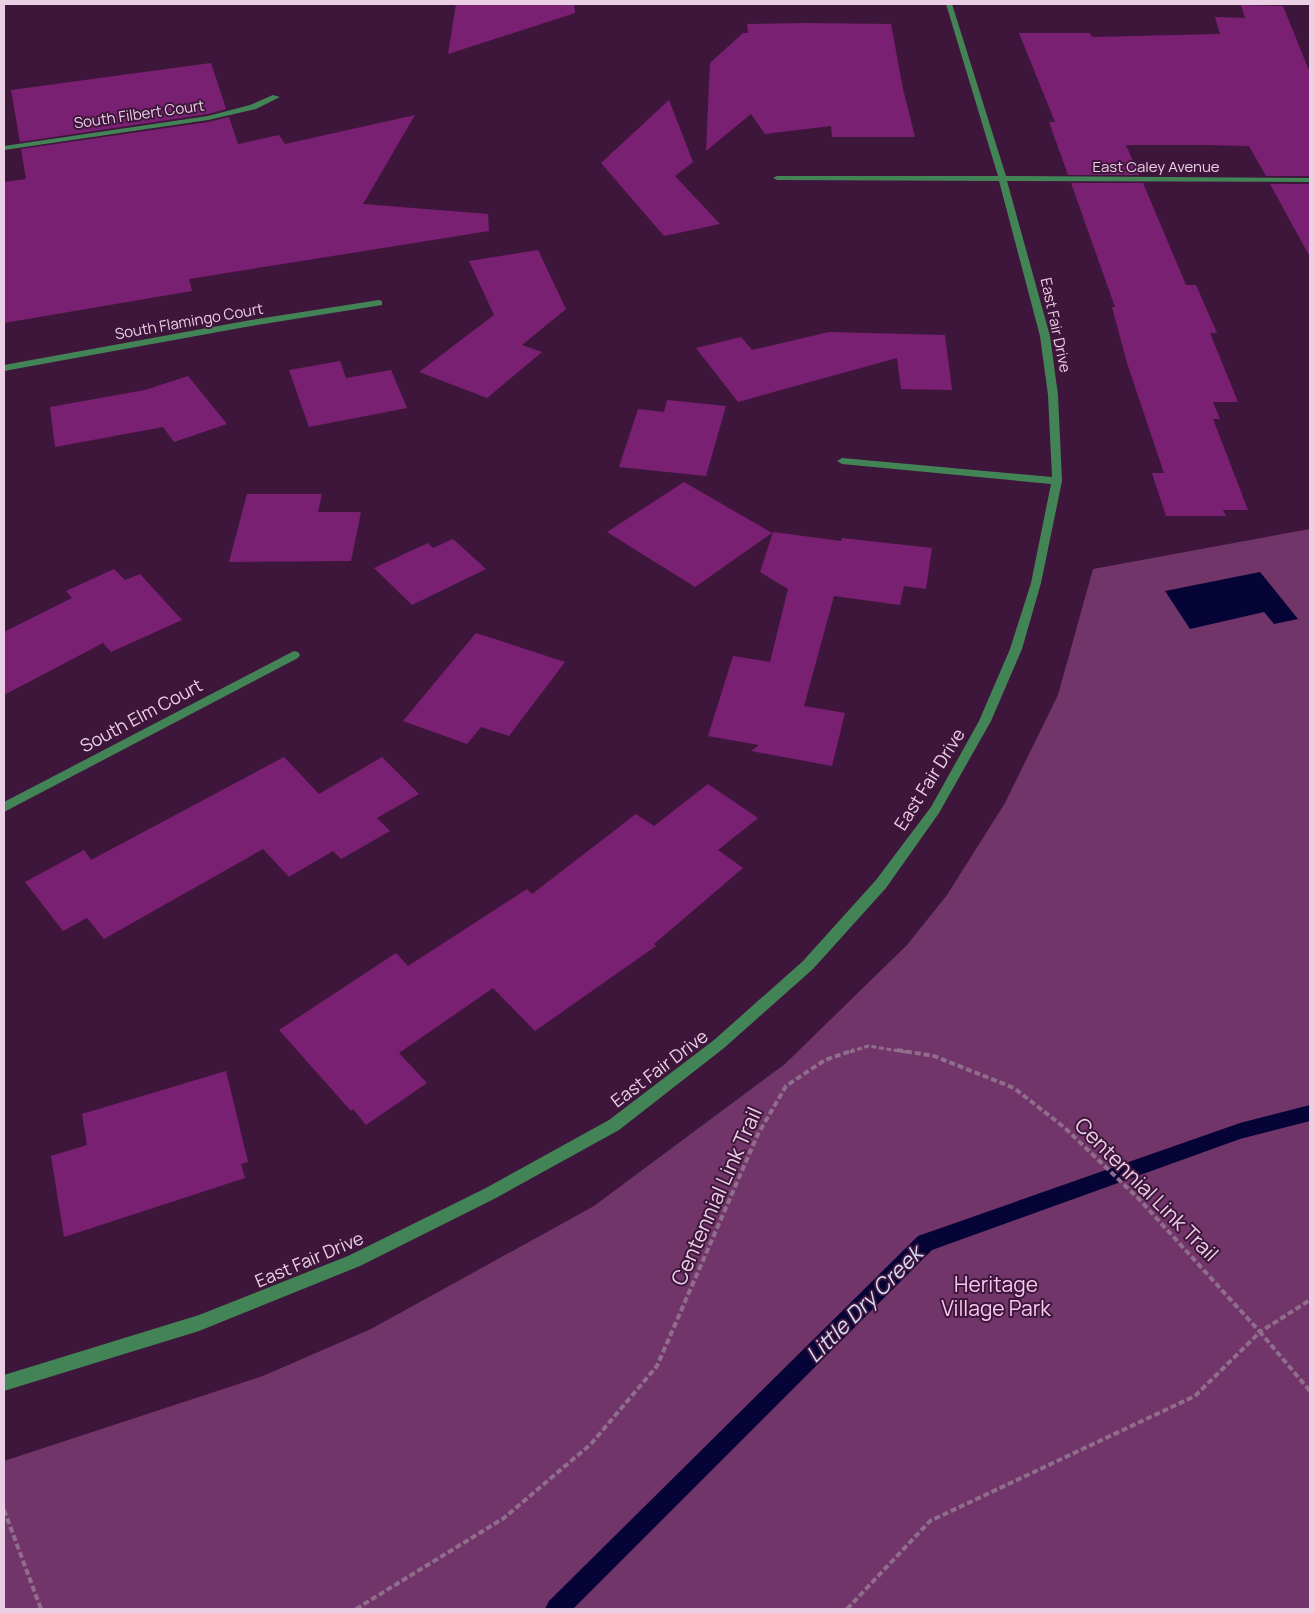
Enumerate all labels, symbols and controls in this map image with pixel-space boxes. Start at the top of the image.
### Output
street label: South Filbert Court [72,94,206,134]
street label: East Caley Avenue [1092,156,1220,177]
street label: East Fair Drive [1036,276,1076,375]
street label: South Flamingo Court [113,298,265,344]
street label: South Elm Court [76,673,206,757]
street label: East Fair Drive [888,724,970,834]
street label: East Fair Drive [606,1024,712,1112]
street label: Centennial Link Trail [664,1102,768,1290]
street label: Centennial Link Trail [1069,1111,1225,1267]
street label: East Fair Drive [251,1225,367,1293]
water label: Little Dry Creek [799,1237,931,1369]
park label: Heritage Village Park [941,1270,1051,1322]

